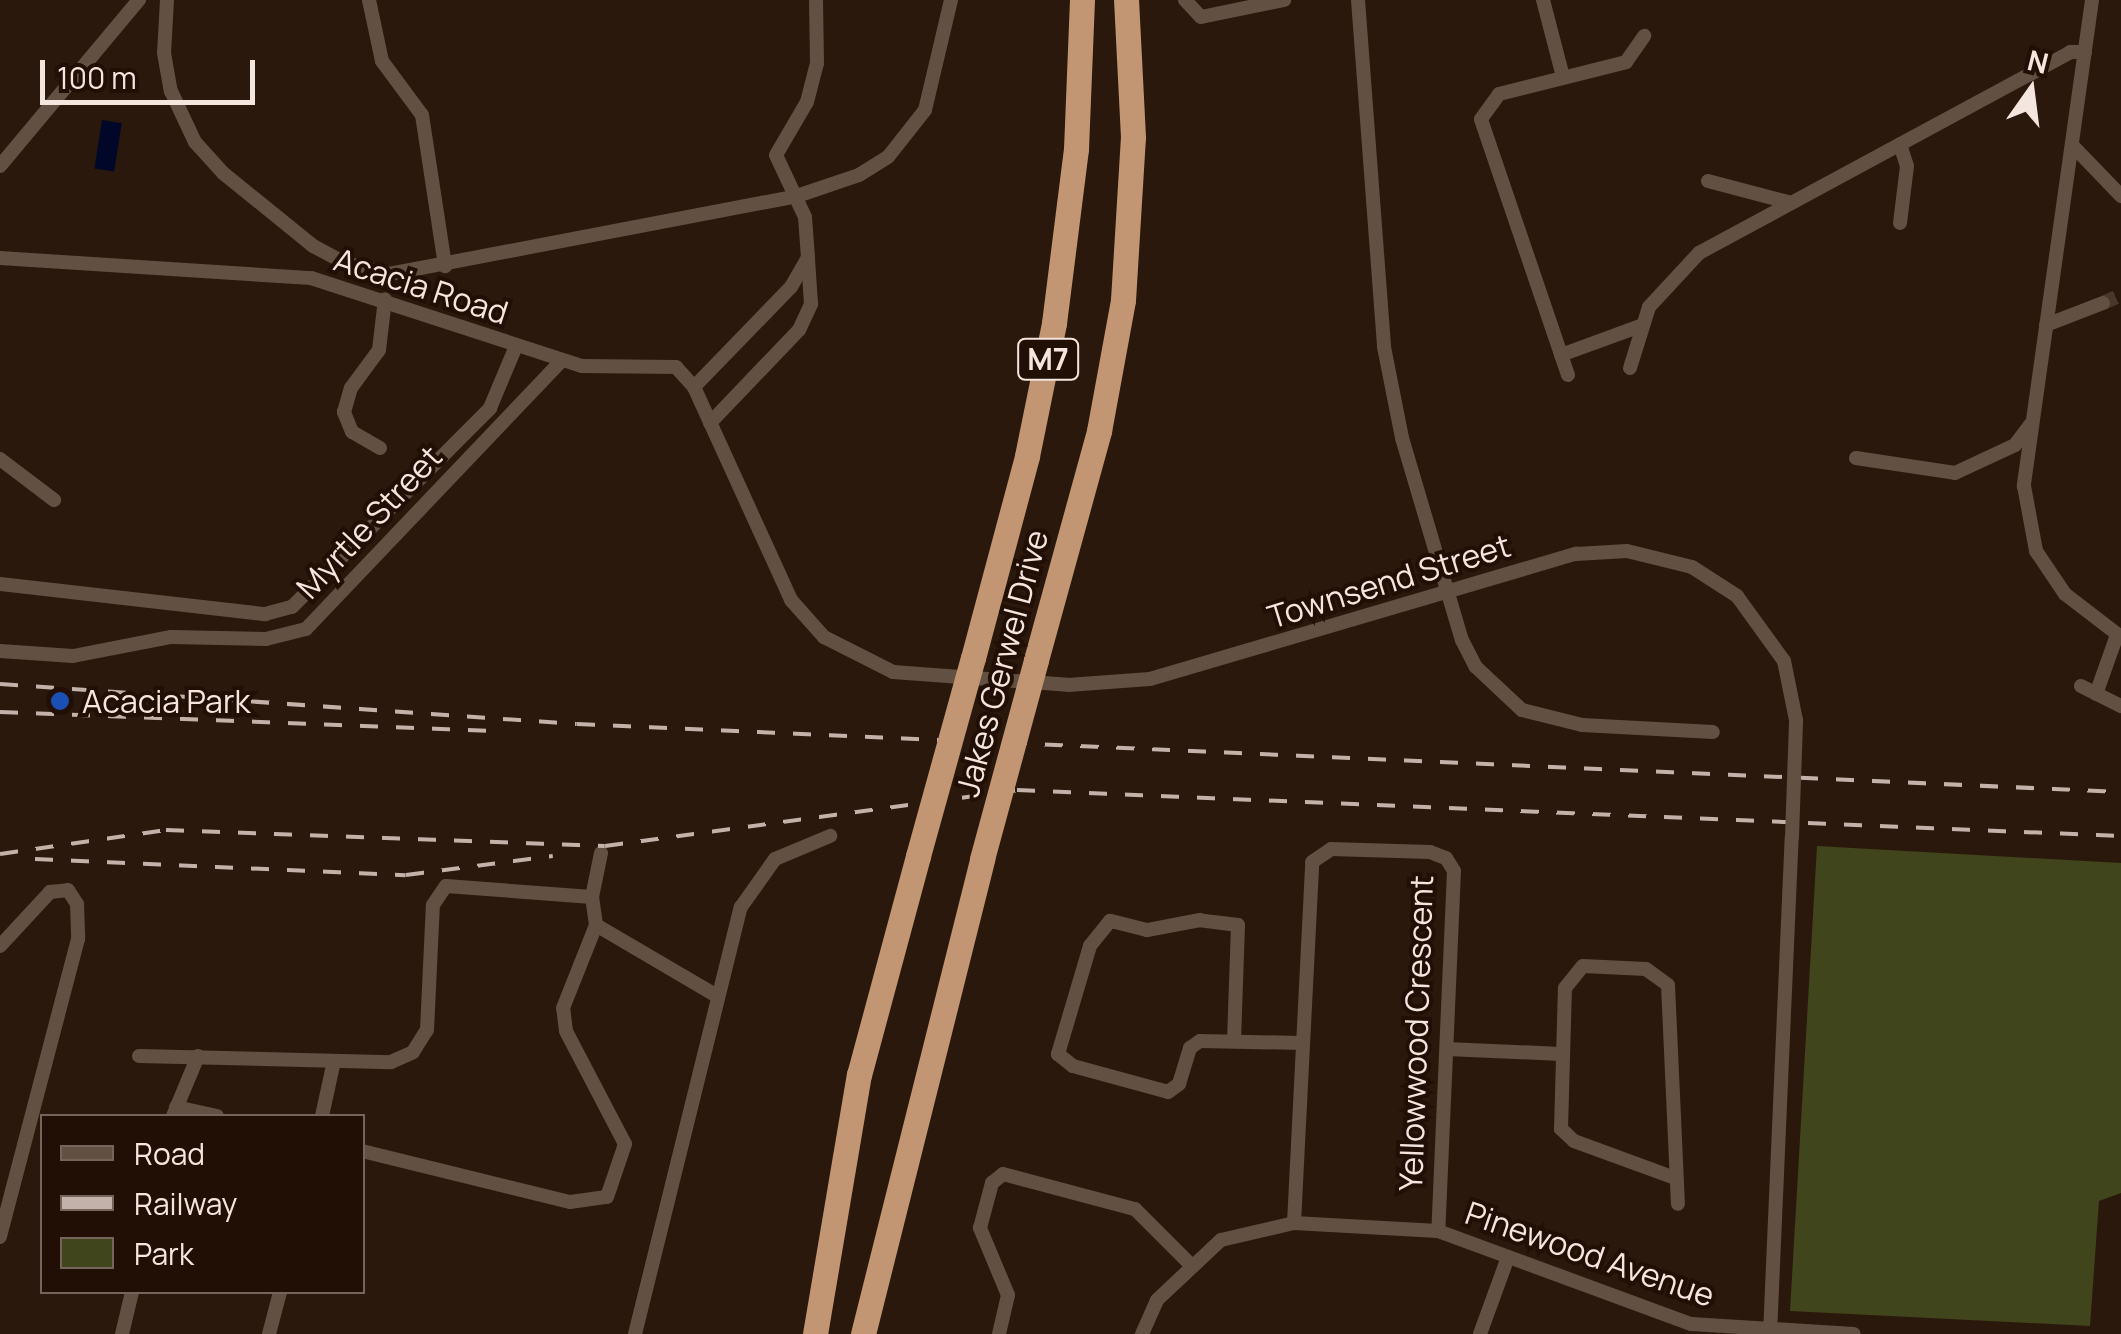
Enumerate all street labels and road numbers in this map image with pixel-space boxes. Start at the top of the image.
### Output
street label: Acacia Road [329,240,513,332]
road number: M7 [1016,334,1080,384]
street label: Myrtle Street [289,438,449,606]
street label: Jakes Gerwel Drive [948,526,1056,800]
street label: Townsend Street [1263,526,1515,636]
street label: Yellowwood Crescent [1391,875,1441,1191]
street label: Pinewood Avenue [1461,1193,1719,1315]

